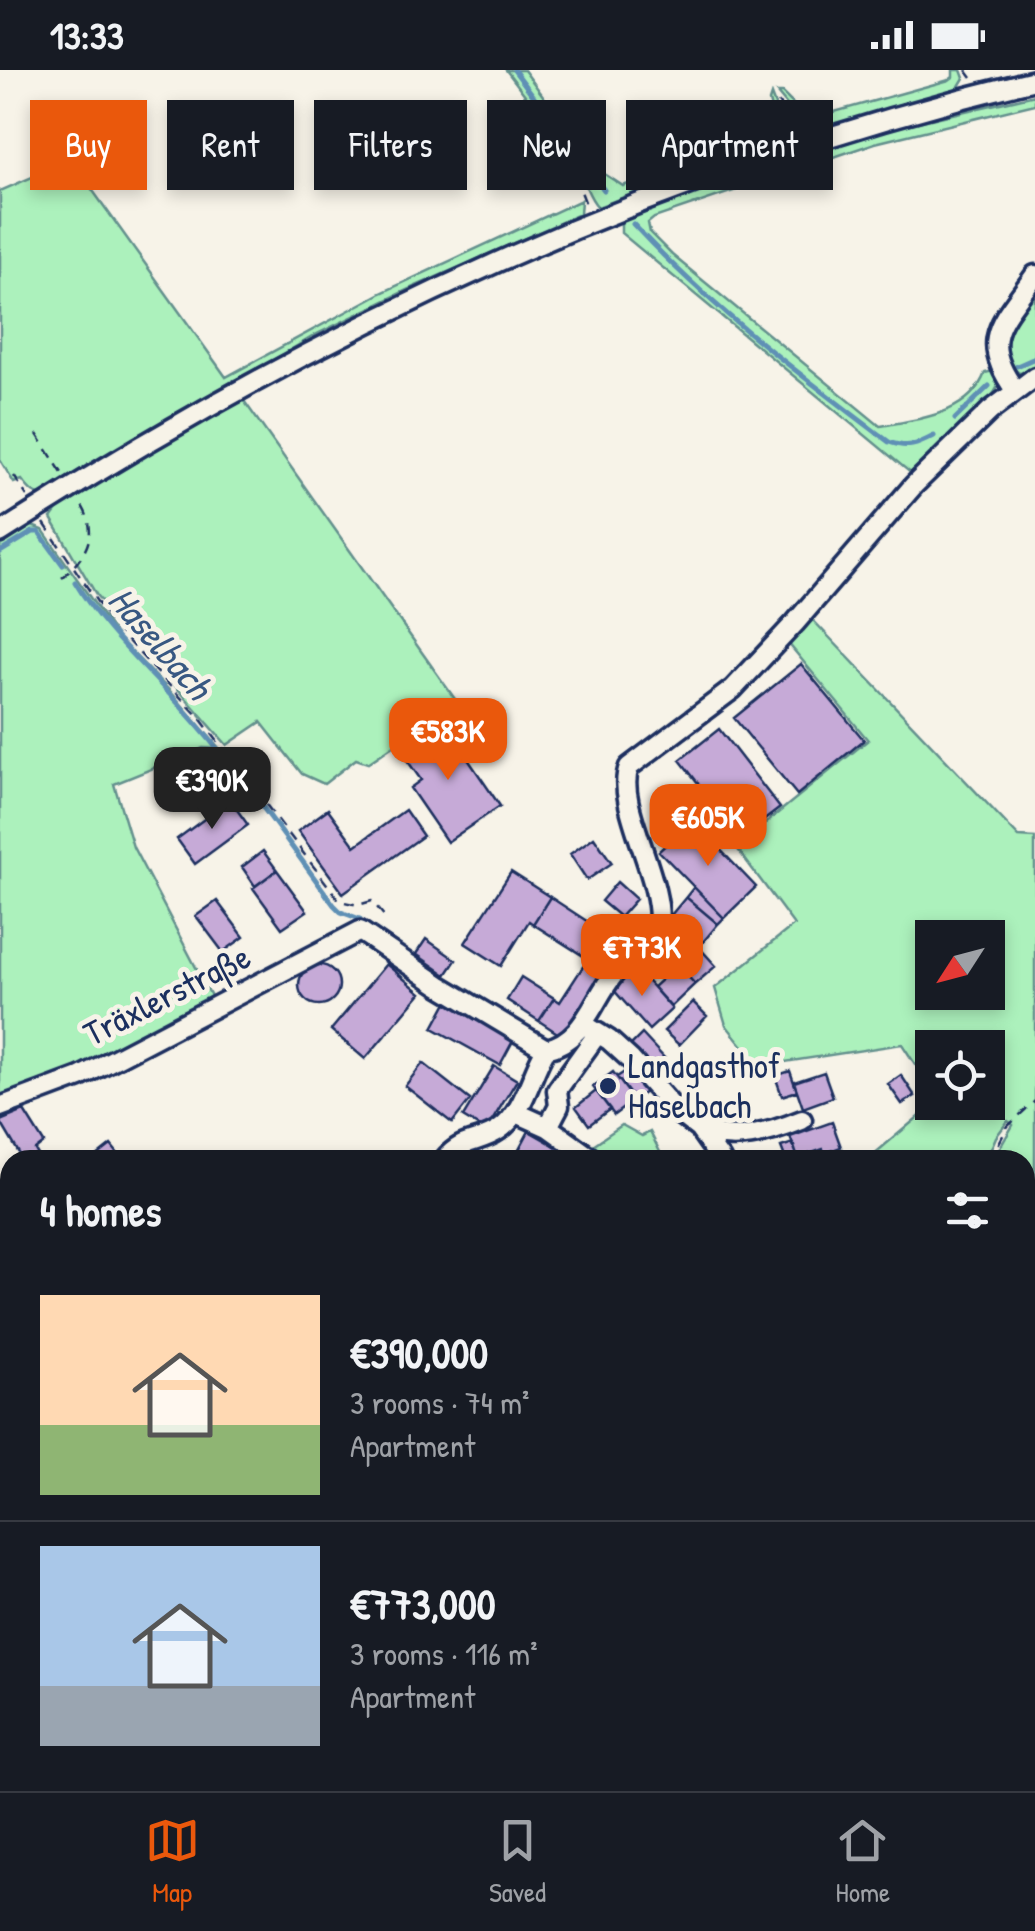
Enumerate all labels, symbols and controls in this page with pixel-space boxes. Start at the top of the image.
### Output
text: 13:33 [50,9,124,61]
chip: Buy [30,100,147,190]
chip: Rent [167,100,294,190]
chip: Filters [314,100,467,190]
chip: New [487,100,606,190]
chip: Apartment [626,100,833,190]
water label: Haselbach [97,575,226,712]
pin: €583K [378,698,518,783]
text: €583K [411,709,485,752]
pin: €390K [142,747,282,832]
text: €390K [176,758,248,801]
pin: €605K [638,784,778,869]
text: €605K [672,795,744,838]
pin: €773K [572,914,712,999]
north arrow [915,920,1005,1010]
map controls [915,920,1005,1120]
text: €773K [603,925,681,968]
street label: Träxlerstraße [75,932,258,1057]
button: locate [915,1030,1005,1120]
place label: Landgasthof Haselbach [628,1042,781,1129]
marker: Landgasthof Haselbach [597,1075,619,1097]
text: 4 homes [40,1182,161,1239]
icon: filters [940,1183,995,1238]
text: €390,000 [350,1324,488,1381]
icon: home [120,1335,240,1455]
text: 3 rooms · 74 m² [350,1381,529,1424]
text: Apartment [350,1424,475,1467]
text: €773,000 [350,1575,496,1632]
icon: home [120,1586,240,1706]
text: 3 rooms · 116 m² [350,1632,538,1675]
text: Apartment [350,1675,475,1718]
tab: Map [145,1813,200,1911]
tab: Saved [489,1813,546,1911]
tab: Home [835,1813,890,1911]

